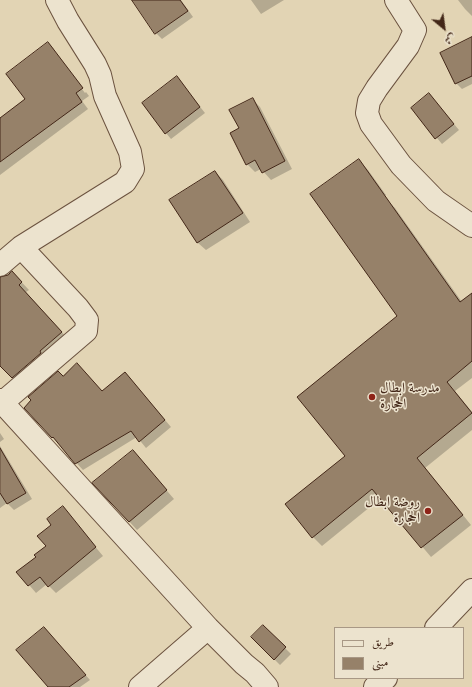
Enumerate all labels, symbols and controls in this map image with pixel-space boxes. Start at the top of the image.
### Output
north arrow [424,8,464,48]
text: ش [442,30,458,48]
place label: مدرسة ابطال الحجارة [380,381,440,414]
marker: مدرسة ابطال الحجارة [367,392,377,402]
place label: روضة ابطال الحجارة [365,495,420,528]
marker: روضة ابطال الحجارة [423,506,433,516]
legend [334,627,464,679]
text: طريق [372,634,394,650]
text: مبنى [372,654,388,670]

